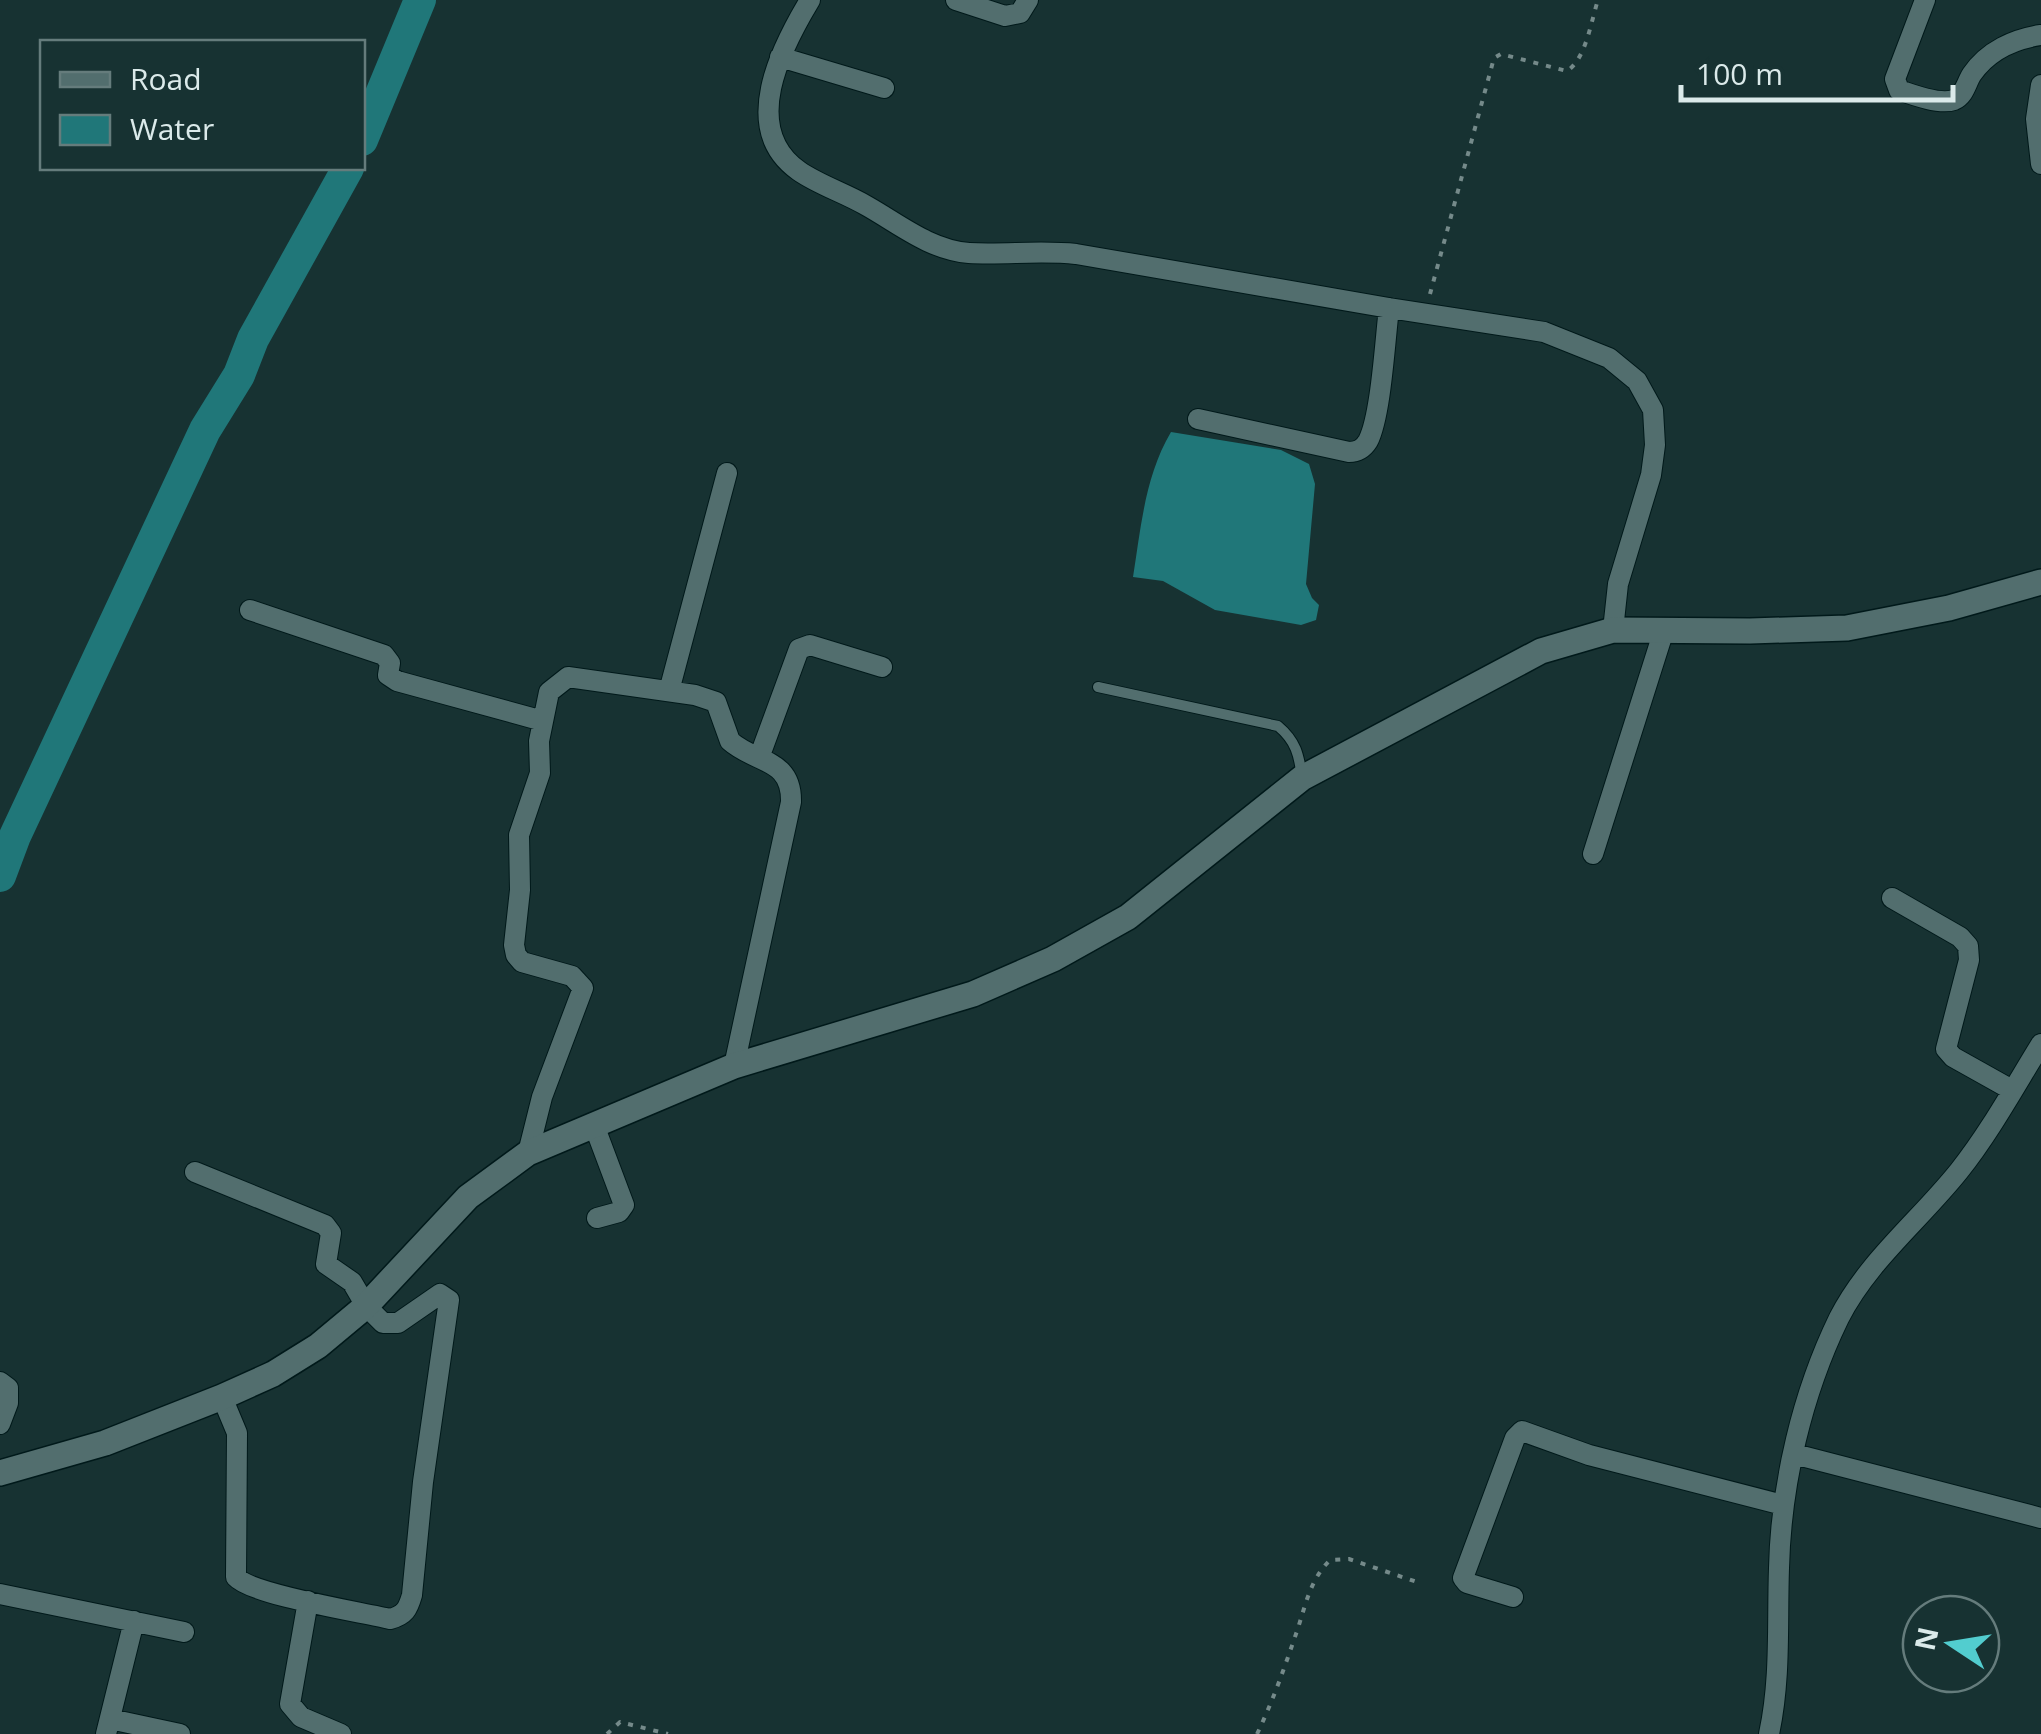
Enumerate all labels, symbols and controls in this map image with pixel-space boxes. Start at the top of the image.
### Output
legend [40,40,365,170]
scale bar [1681,40,1954,102]
text: 100 m [1696,53,1783,94]
text: Road [130,58,202,99]
text: Water [130,108,214,149]
north arrow [1901,1594,2001,1694]
text: N [1905,1624,1947,1654]

